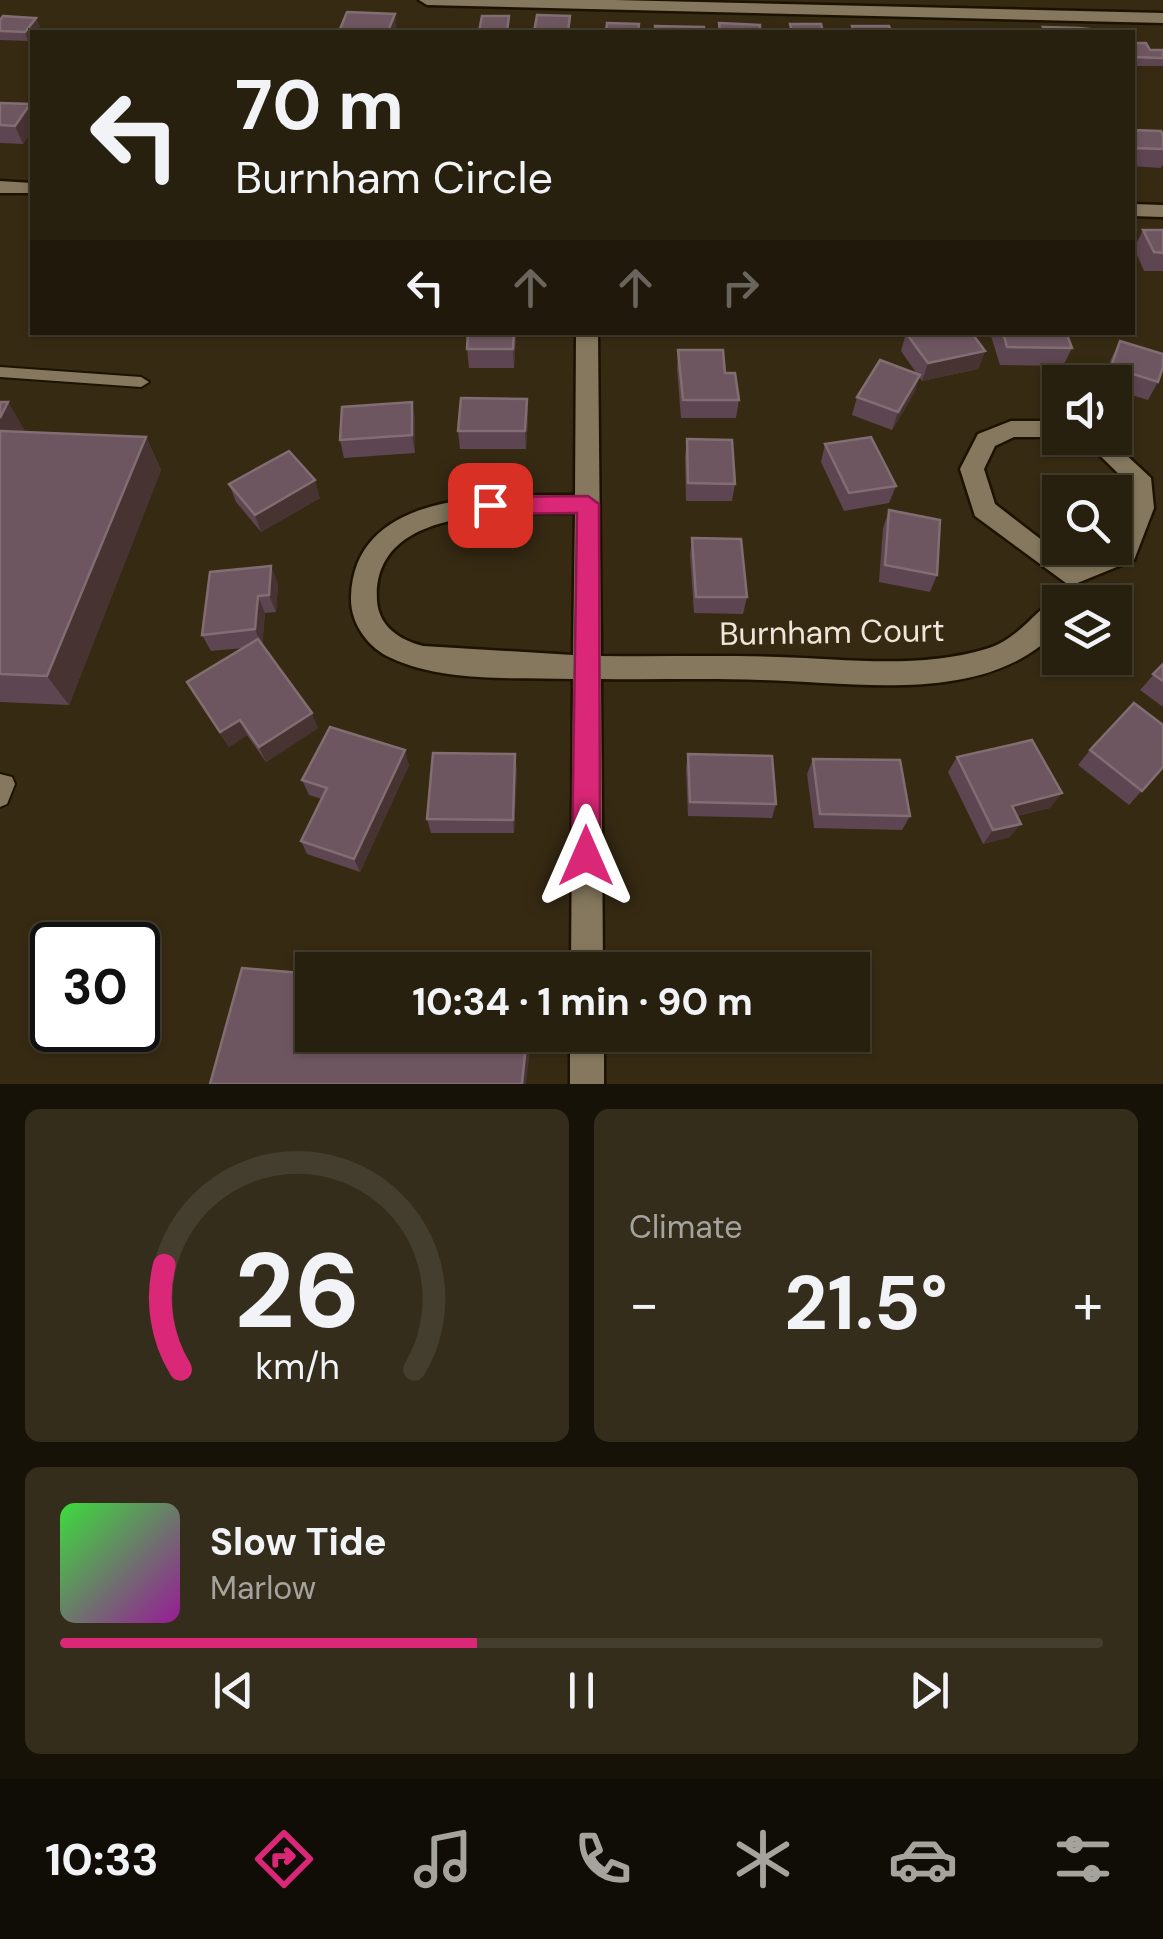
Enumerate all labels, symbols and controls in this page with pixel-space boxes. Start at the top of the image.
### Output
text: 70 m [235,60,404,151]
icon: left [70,70,200,200]
text: Burnham Circle [235,148,553,207]
icon: left [398,260,453,315]
icon: ahead [503,260,558,315]
icon: ahead [608,260,663,315]
icon: right [713,260,768,315]
map controls [1042,365,1132,675]
button: sound [1042,365,1132,455]
pin [448,463,533,548]
button: search [1042,475,1132,565]
icon: arrive [463,478,518,533]
button: layers [1042,585,1132,675]
street label: Burnham Court [719,609,945,655]
position arrow [534,804,638,908]
speed limit sign: 30 [30,922,160,1052]
text: 10:34 · 1 min · 90 m [412,977,753,1027]
text: Climate [629,1206,743,1248]
text: 26 [234,1224,360,1359]
text: 21.5° [784,1255,948,1352]
text: − [629,1268,659,1340]
text: + [1073,1268,1103,1340]
text: km/h [255,1344,339,1390]
text: Slow Tide [210,1517,387,1567]
text: Marlow [210,1567,316,1609]
icon: previous [206,1663,261,1718]
icon: pause [554,1663,609,1718]
icon: next [902,1663,957,1718]
icon: directions [249,1824,319,1894]
icon: music [408,1824,478,1894]
icon: phone [568,1824,638,1894]
icon: climate [728,1824,798,1894]
icon: car [888,1824,958,1894]
icon: filters [1048,1824,1118,1894]
text: 10:33 [45,1830,159,1889]

